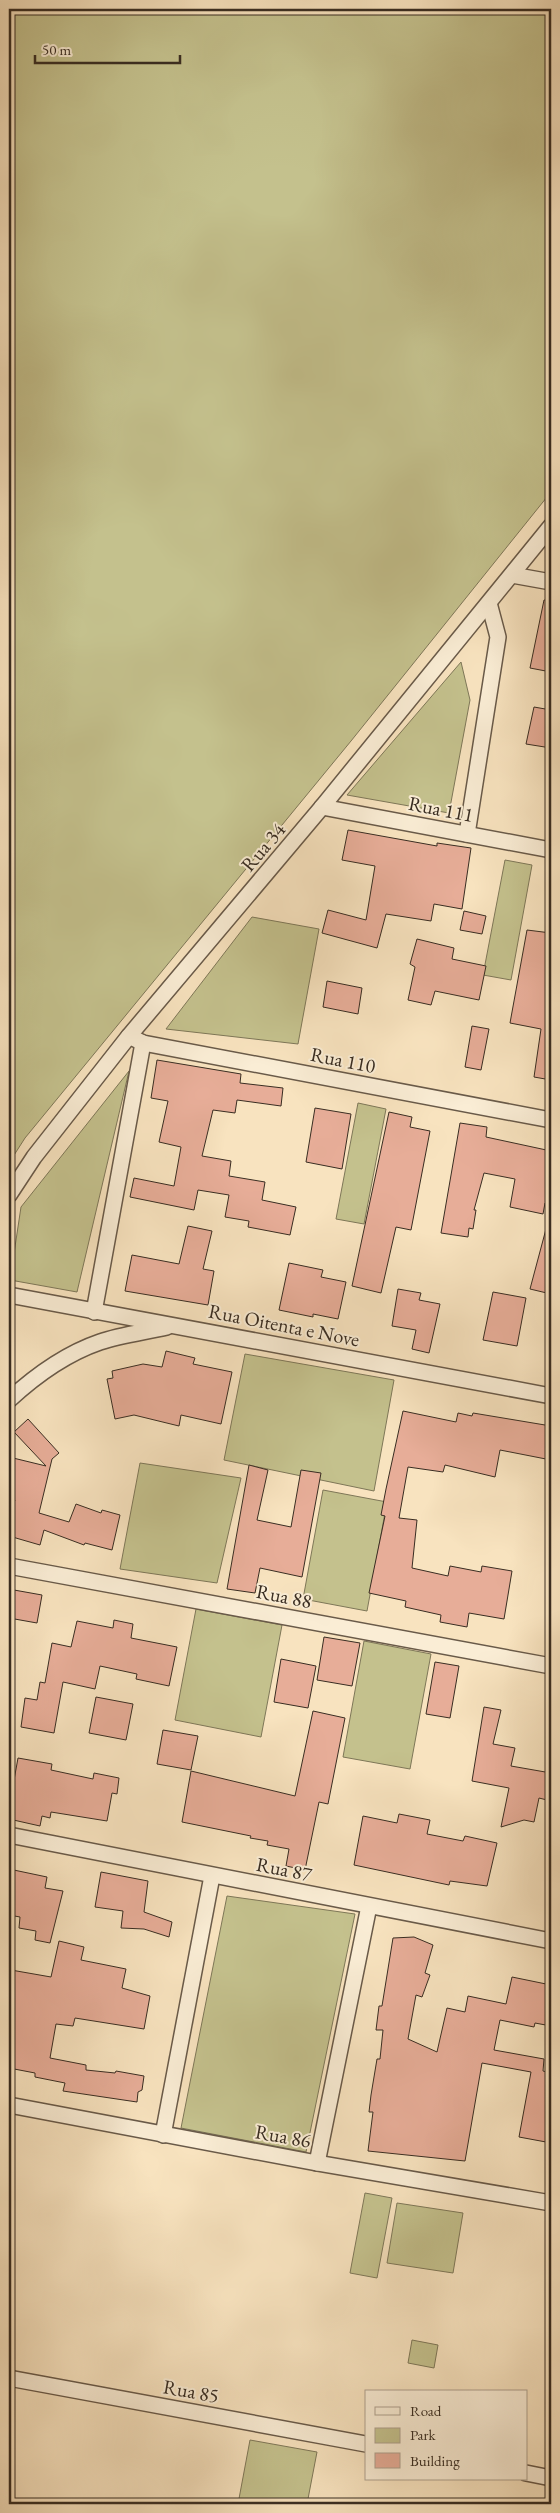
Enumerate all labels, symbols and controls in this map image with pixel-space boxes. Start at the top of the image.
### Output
scale bar [35,32,180,64]
text: 50 m [42,40,71,59]
street label: Rua 111 [406,790,476,828]
street label: Rua 34 [235,817,291,877]
street label: Rua 110 [308,1041,378,1079]
street label: Rua Oitenta e Nove [206,1298,362,1352]
street label: Rua 88 [254,1578,314,1614]
street label: Rua 87 [254,1851,314,1887]
street label: Rua 86 [253,2118,313,2154]
street label: Rua 85 [161,2373,221,2409]
legend [365,2390,528,2480]
text: Road [410,2401,442,2420]
text: Park [410,2425,437,2444]
text: Building [410,2451,460,2470]

